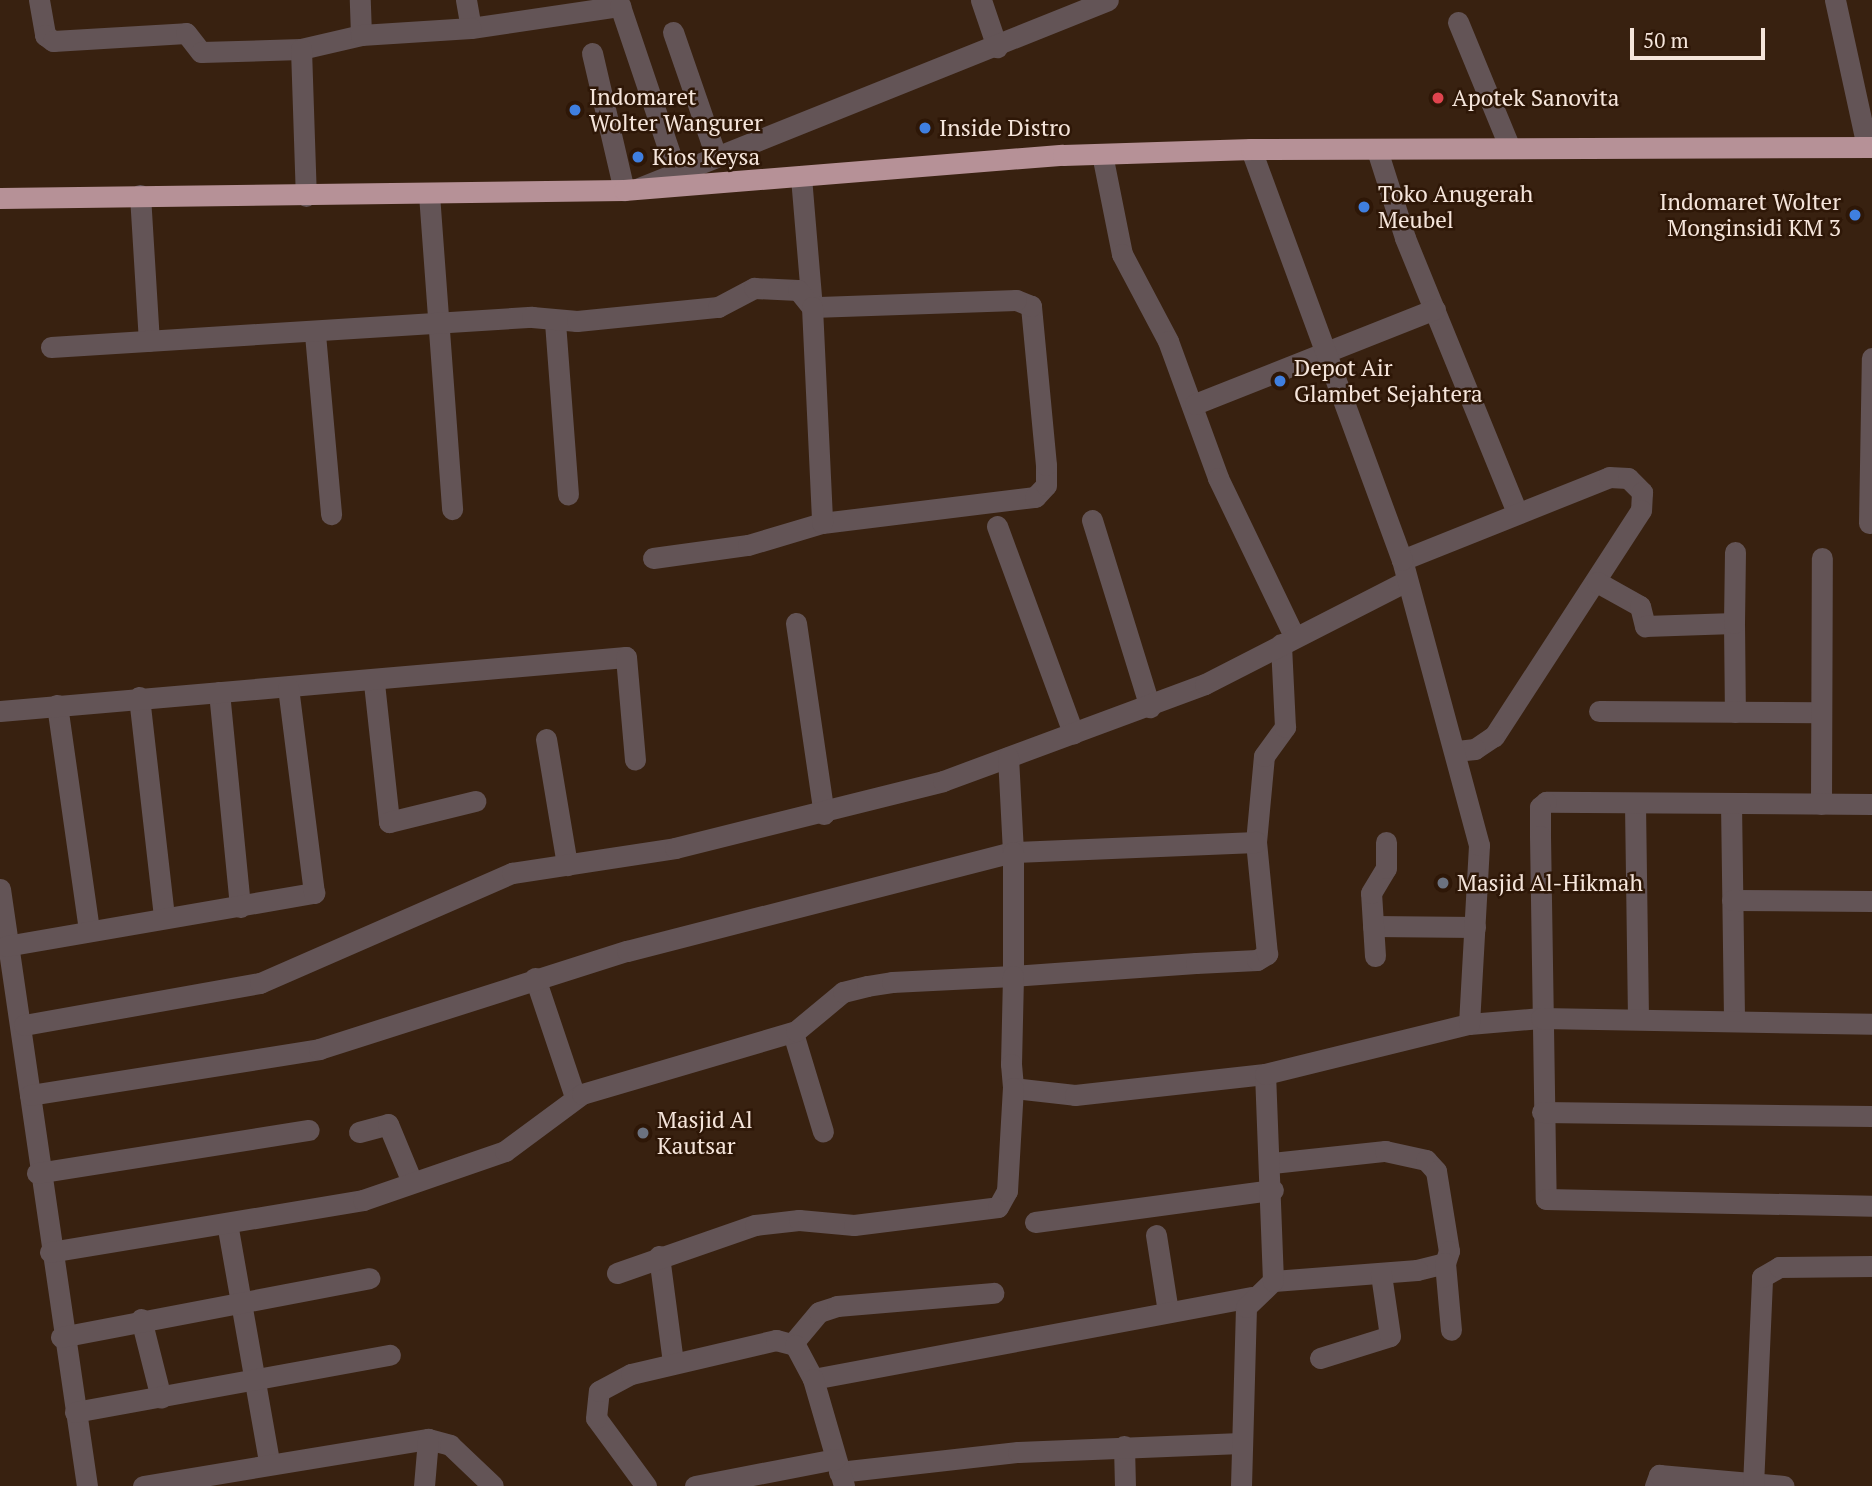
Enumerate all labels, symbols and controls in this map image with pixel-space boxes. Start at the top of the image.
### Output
scale bar [1634,14,1769,58]
text: 50 m [1643,26,1689,54]
place label: Indomaret Wolter Wangurer [589,83,763,137]
place label: Apotek Sanovita [1452,84,1619,112]
marker: Apotek Sanovita [1430,90,1446,106]
marker: Indomaret Wolter Wangurer [567,102,583,118]
place label: Inside Distro [939,114,1071,142]
marker: Inside Distro [917,120,933,136]
place label: Kios Keysa [652,143,760,171]
marker: Kios Keysa [630,149,646,165]
place label: Toko Anugerah Meubel [1378,180,1534,234]
place label: Indomaret Wolter Monginsidi KM 3 [1659,188,1841,242]
marker: Toko Anugerah Meubel [1356,199,1372,215]
marker: Indomaret Wolter Monginsidi KM 3 [1847,207,1863,223]
place label: Depot Air Glambet Sejahtera [1294,354,1483,408]
marker: Depot Air Glambet Sejahtera [1272,373,1288,389]
place label: Masjid Al-Hikmah [1457,869,1643,897]
marker: Masjid Al-Hikmah [1435,875,1451,891]
place label: Masjid Al Kautsar [657,1106,753,1160]
marker: Masjid Al Kautsar [635,1125,651,1141]

